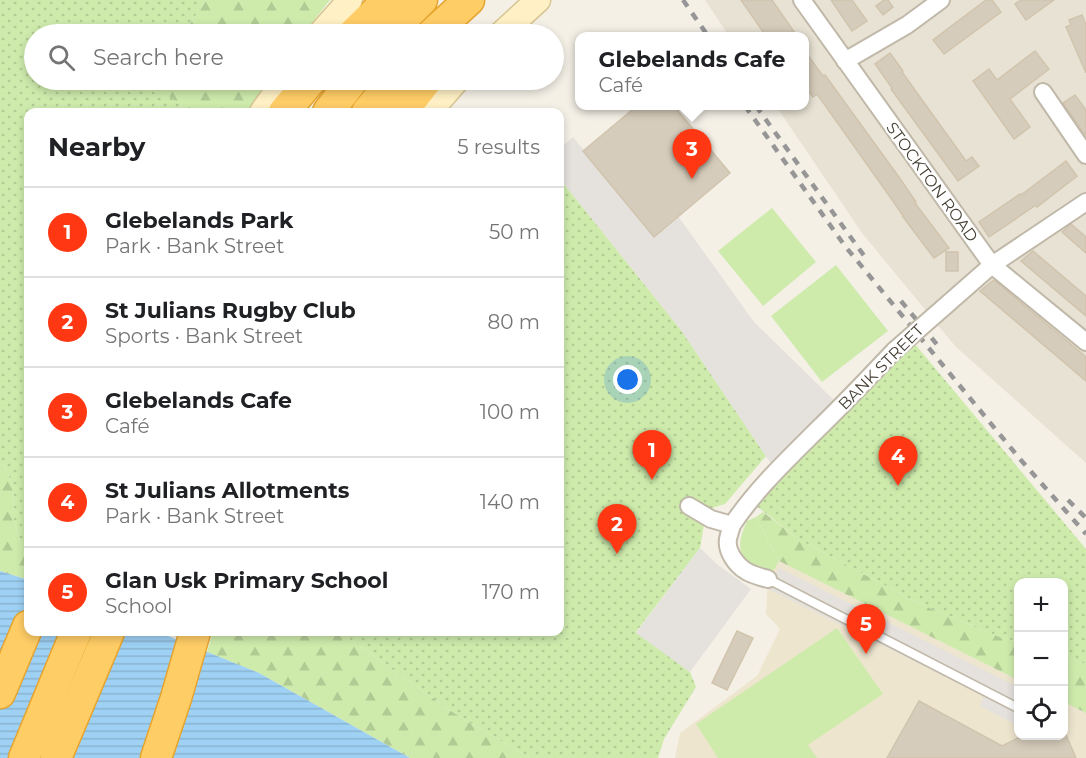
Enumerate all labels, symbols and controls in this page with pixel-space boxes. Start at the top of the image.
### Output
search box [24,24,564,90]
popup [575,32,809,110]
icon: search [45,41,78,74]
text: Search here [93,44,224,71]
text: Glebelands Cafe [599,46,785,73]
text: Café [599,73,643,97]
street label: STOCKTON ROAD [882,118,982,246]
pin: 3 [672,130,712,179]
text: Nearby [48,131,145,163]
text: 5 results [457,135,540,159]
text: Glebelands Park [105,207,293,234]
text: 1 [64,220,71,244]
text: 50 m [489,220,540,244]
text: Park · Bank Street [105,234,284,258]
text: St Julians Rugby Club [105,297,356,324]
text: 2 [62,310,73,334]
text: 80 m [488,310,540,334]
street label: BANK STREET [834,320,928,414]
text: Sports · Bank Street [105,324,303,348]
your location [613,365,642,394]
text: Glebelands Cafe [105,387,292,414]
text: 3 [62,400,73,424]
text: 100 m [480,400,540,424]
text: Café [105,414,150,438]
pin: 1 [632,430,672,480]
pin: 4 [878,436,918,486]
text: St Julians Allotments [105,477,349,504]
text: 4 [61,490,74,514]
text: 140 m [480,490,540,514]
text: Park · Bank Street [105,504,284,528]
pin: 2 [598,504,636,554]
text: Glan Usk Primary School [105,567,388,594]
map controls [1014,578,1068,740]
button: + [1014,578,1068,632]
text: 5 [62,580,73,604]
text: 170 m [482,580,540,604]
text: School [105,594,172,618]
pin: 5 [846,604,886,654]
button: − [1014,632,1068,686]
button: locate [1014,686,1068,740]

